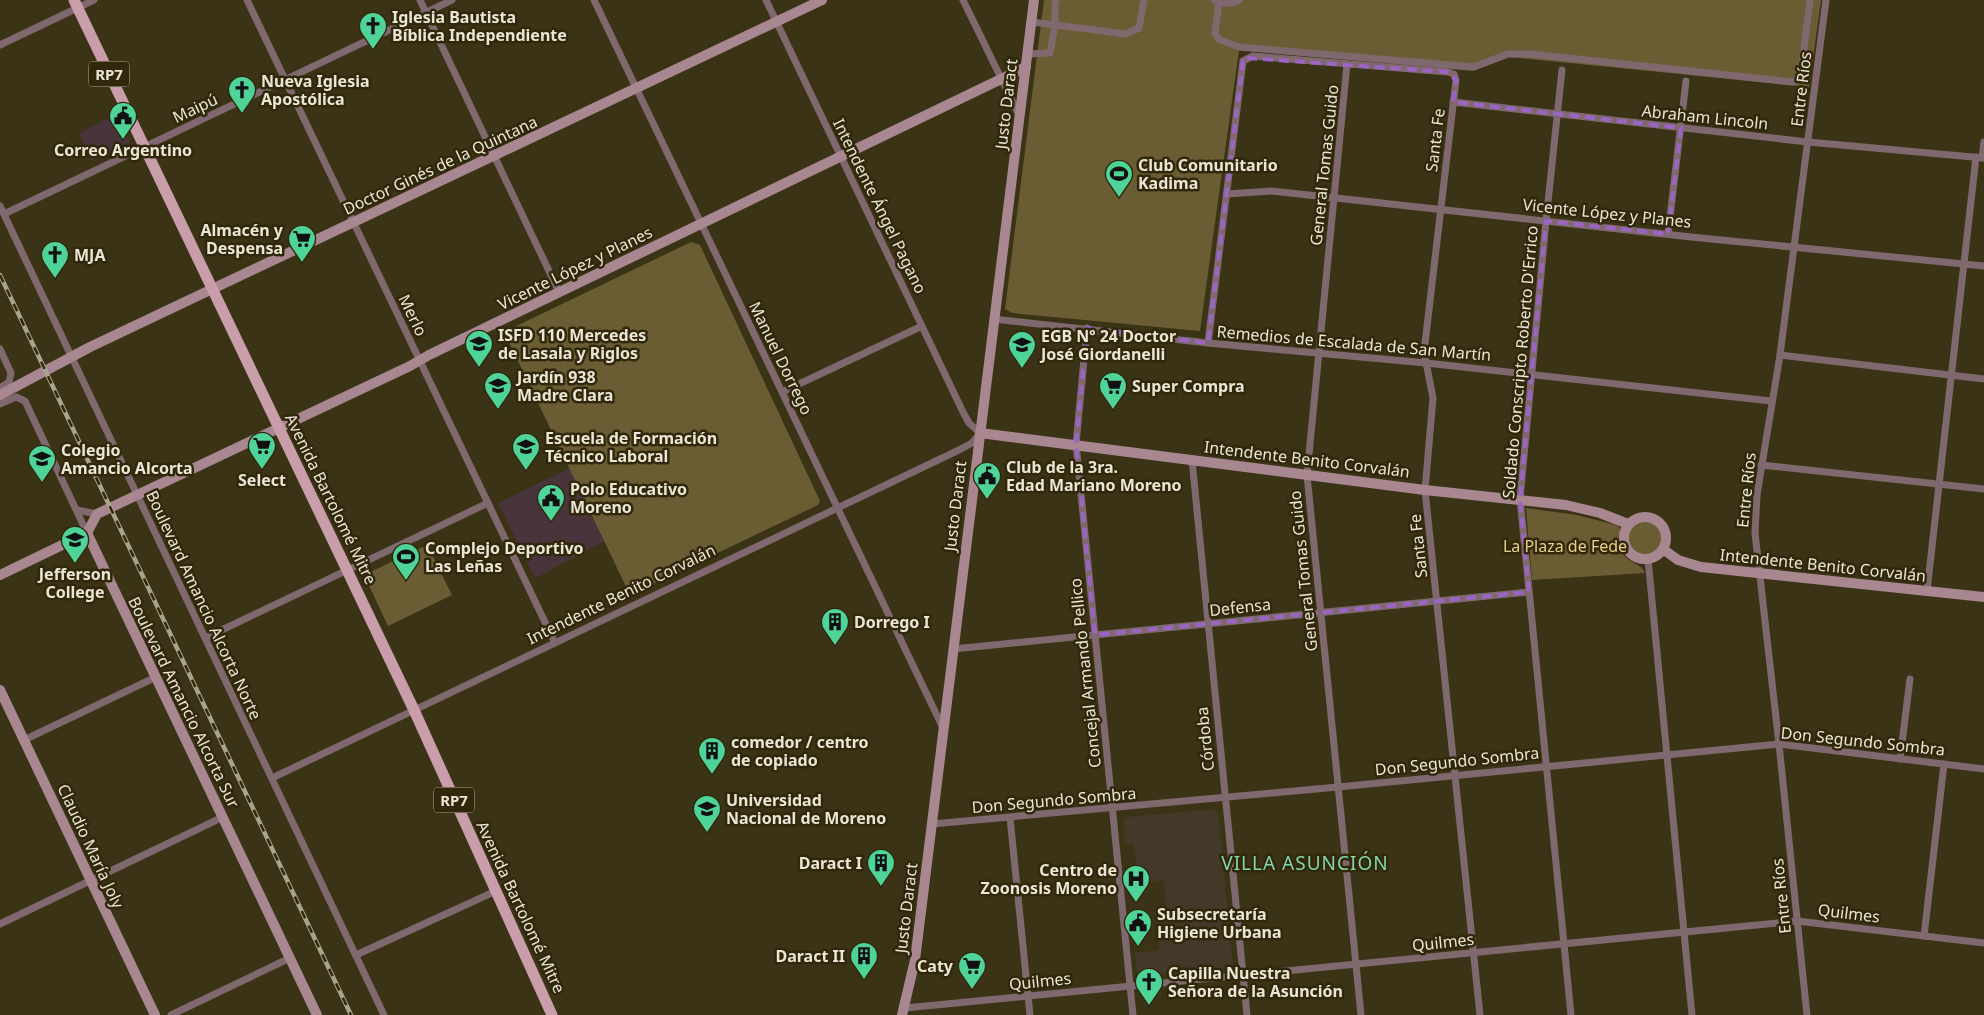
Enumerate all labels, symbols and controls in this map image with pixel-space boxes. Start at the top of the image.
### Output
place label: Iglesia Bautista Bíblica Independiente [392,6,567,46]
church icon: Iglesia Bautista Bíblica Independiente [358,11,388,50]
street label: Entre Ríos [1785,50,1817,128]
street label: Justo Daract [989,57,1022,152]
road number: RP7 [89,62,129,86]
place label: Nueva Iglesia Apostólica [261,70,370,110]
church icon: Nueva Iglesia Apostólica [227,75,257,114]
street label: General Tomas Guido [1305,84,1343,246]
street label: Maipú [169,88,221,128]
street label: Abraham Lincoln [1641,99,1769,135]
public building icon: Correo Argentino [108,101,138,140]
street label: Santa Fe [1420,107,1450,173]
street label: Doctor Ginés de la Quintana [339,110,541,220]
street label: Intendente Ángel Pagano [828,115,932,297]
place label: Correo Argentino [54,139,192,161]
place label: Club Comunitario Kadima [1138,154,1278,194]
sports icon: Club Comunitario Kadima [1104,159,1134,198]
street label: Vicente López y Planes [1522,193,1692,233]
place label: Almacén y Despensa [200,219,284,259]
street label: Vicente López y Planes [494,221,656,315]
supermarket icon: Almacén y Despensa [287,224,317,263]
street label: Soldado Conscripto Roberto D'Errico [1497,225,1543,499]
church icon: MJA [40,240,70,279]
place label: MJA [74,244,106,266]
street label: Merlo [393,290,433,340]
street label: Manuel Dorrego [744,298,818,418]
street label: Remedios de Escalada de San Martín [1216,320,1492,366]
place label: ISFD 110 Mercedes de Lasala y Riglos [498,324,646,364]
place label: EGB Nº 24 Doctor José Giordanelli [1039,325,1176,365]
school or university icon: ISFD 110 Mercedes de Lasala y Riglos [464,329,494,368]
school or university icon: EGB Nº 24 Doctor José Giordanelli [1007,330,1037,369]
place label: Jardín 938 Madre Clara [515,366,613,406]
school or university icon: Jardín 938 Madre Clara [483,371,513,410]
supermarket icon: Super Compra [1098,371,1128,410]
place label: Super Compra [1132,375,1245,397]
street label: Avenida Bartolomé Mitre [280,410,382,588]
place label: Escuela de Formación Técnico Laboral [545,427,717,467]
supermarket icon: Select [247,431,277,470]
school or university icon: Escuela de Formación Técnico Laboral [511,432,541,471]
street label: Intendente Benito Corvalán [1203,435,1411,483]
place label: Colegio Amancio Alcorta [61,439,193,479]
school or university icon: Colegio Amancio Alcorta [27,444,57,483]
street label: Entre Ríos [1731,451,1761,529]
place label: Club de la 3ra. Edad Mariano Moreno [1006,456,1182,496]
street label: Justo Daract [938,459,971,554]
public building icon: Club de la 3ra. Edad Mariano Moreno [972,461,1002,500]
place label: Select [238,469,286,491]
place label: Polo Educativo Moreno [570,478,687,518]
public building icon: Polo Educativo Moreno [536,483,566,522]
street label: Boulevard Amancio Alcorta Norte [141,487,267,723]
street label: General Tomas Guido [1284,490,1322,652]
street label: Santa Fe [1404,513,1432,579]
school or university icon: Jefferson College [60,525,90,564]
park label: La Plaza de Fede [1503,535,1627,557]
place label: Complejo Deportivo Las Leñas [425,537,584,577]
street label: Intendente Benito Corvalán [523,539,719,649]
sports icon: Complejo Deportivo Las Leñas [391,542,421,581]
street label: Intendente Benito Corvalán [1719,543,1927,587]
place label: Jefferson College [37,563,111,603]
street label: Concejal Armando Pellico [1064,577,1106,769]
street label: Boulevard Amancio Alcorta Sur [123,593,245,812]
street label: Defensa [1208,593,1272,621]
building icon: Dorrego I [820,607,850,646]
place label: Dorrego I [854,611,930,633]
street label: Córdoba [1191,706,1219,772]
street label: Don Segundo Sombra [1780,721,1946,761]
place label: comedor / centro de copiado [731,731,869,771]
building icon: comedor / centro de copiado [697,736,727,775]
street label: Don Segundo Sombra [1374,741,1540,781]
street label: Claudio María Joly [53,780,130,912]
street label: Don Segundo Sombra [971,782,1137,818]
road number: RP7 [434,788,474,812]
place label: Universidad Nacional de Moreno [726,789,886,829]
school or university icon: Universidad Nacional de Moreno [692,794,722,833]
street label: Avenida Bartolomé Mitre [471,817,571,997]
building icon: Daract I [866,848,896,887]
district label: VILLA ASUNCIÓN [1221,850,1389,876]
place label: Daract I [799,852,862,874]
street label: Entre Ríos [1766,857,1796,935]
place label: Centro de Zoonosis Moreno [980,859,1117,899]
street label: Justo Daract [889,861,922,956]
hospital icon: Centro de Zoonosis Moreno [1121,864,1151,903]
street label: Quilmes [1817,898,1881,928]
place label: Subsecretaría Higiene Urbana [1157,903,1282,943]
public building icon: Subsecretaría Higiene Urbana [1123,908,1153,947]
street label: Quilmes [1411,928,1475,956]
building icon: Daract II [849,941,879,980]
place label: Daract II [775,945,845,967]
supermarket icon: Caty [957,951,987,990]
place label: Caty [917,955,954,977]
place label: Capilla Nuestra Señora de la Asunción [1168,962,1343,1002]
street label: Quilmes [1008,967,1072,995]
church icon: Capilla Nuestra Señora de la Asunción [1134,967,1164,1006]

